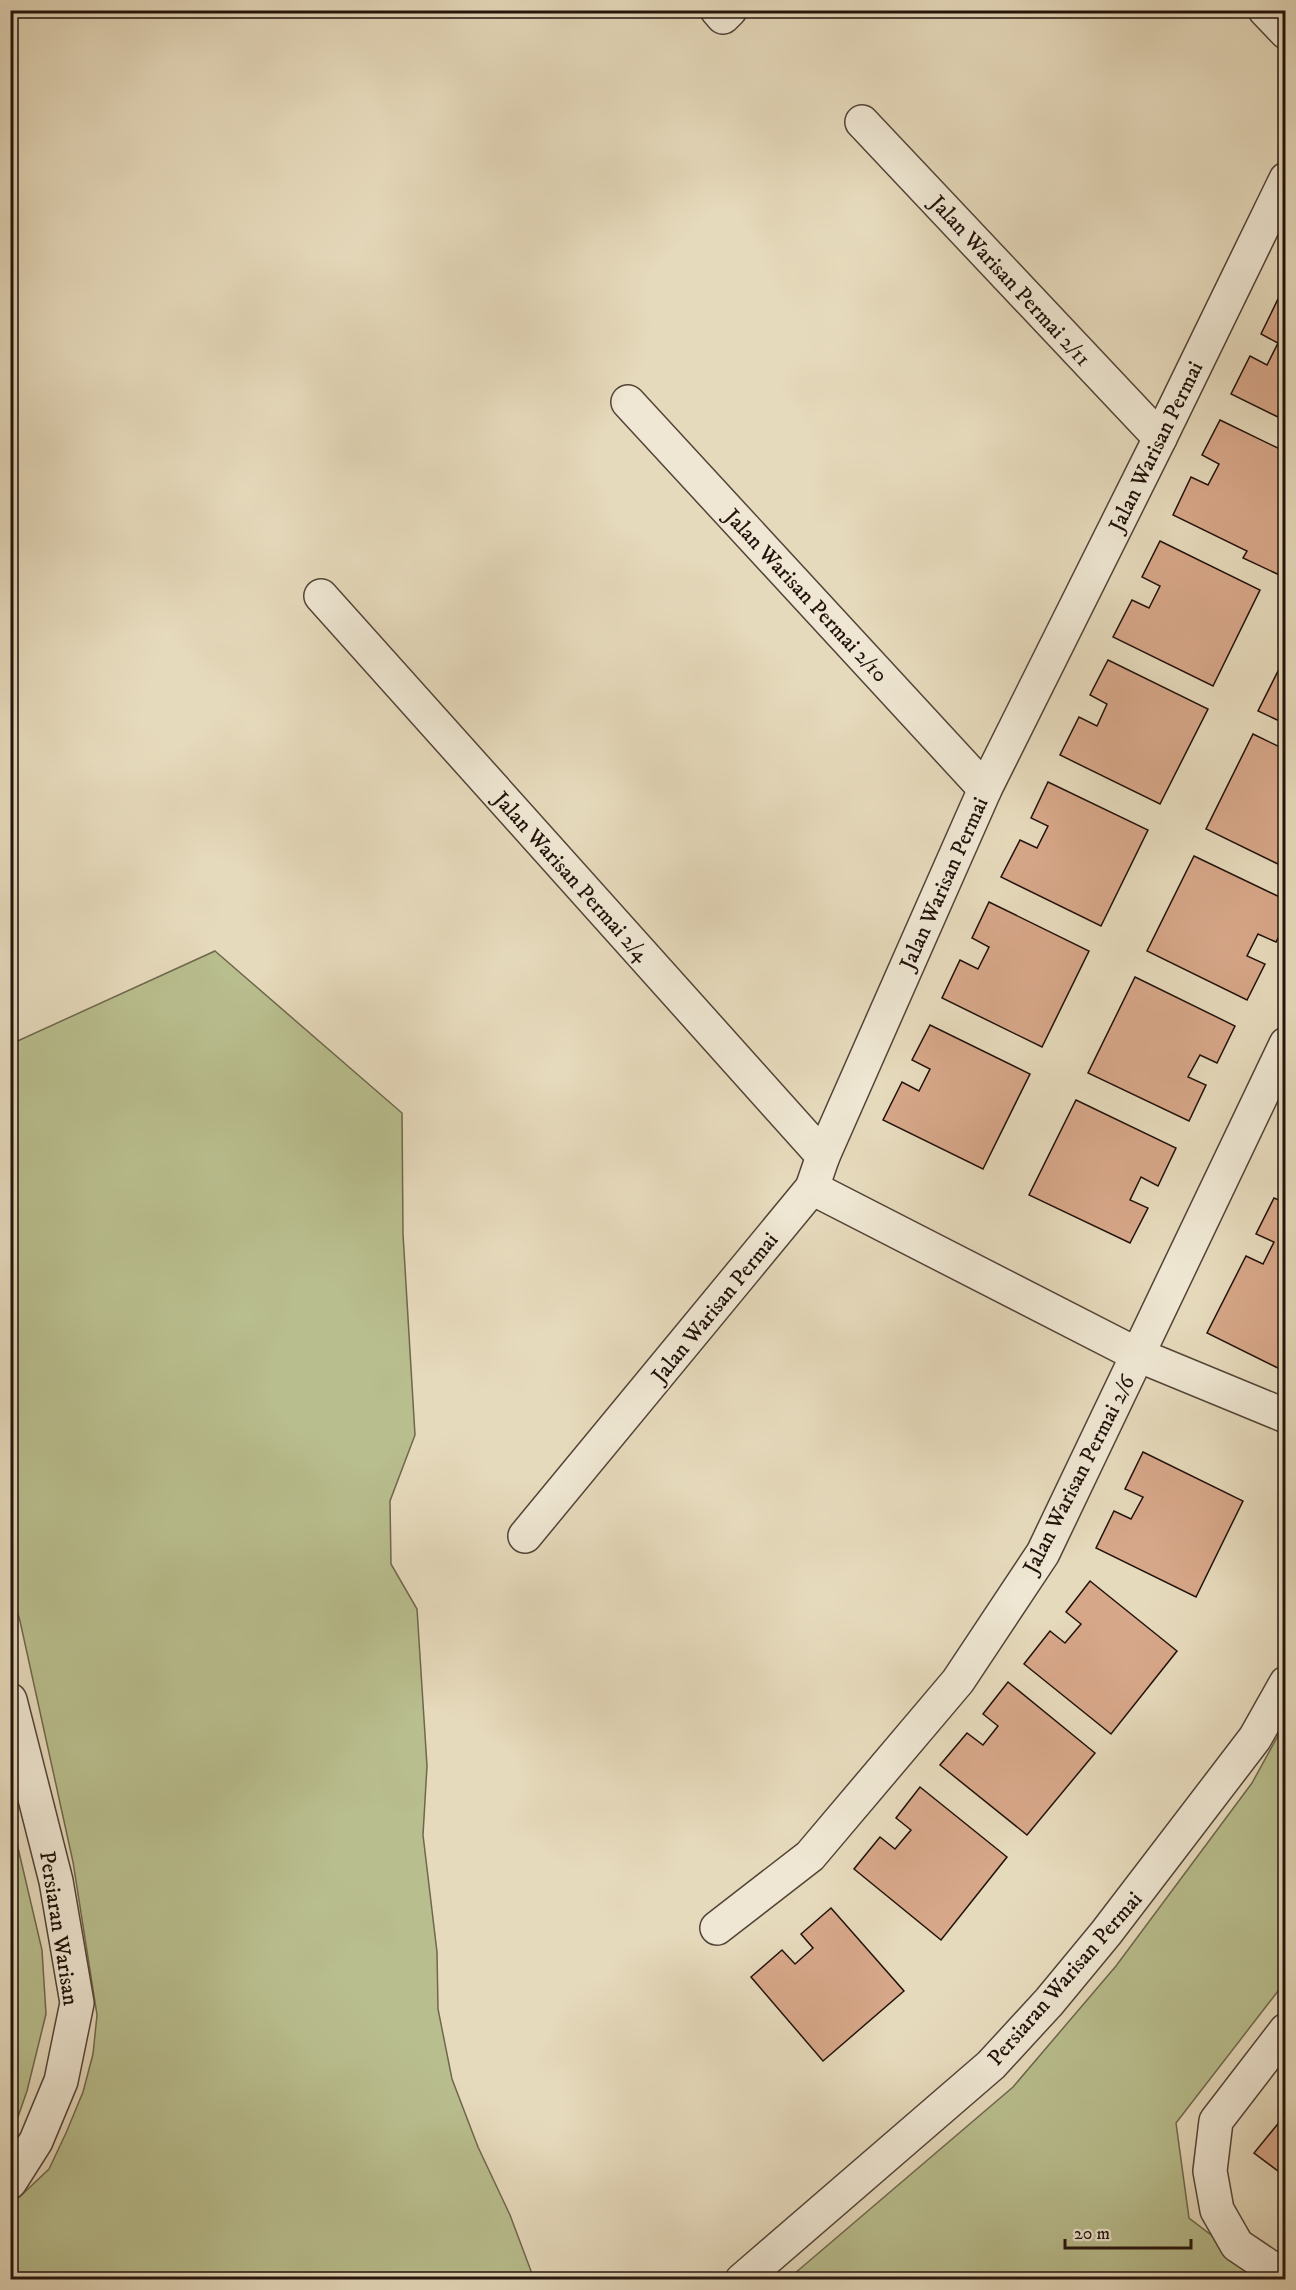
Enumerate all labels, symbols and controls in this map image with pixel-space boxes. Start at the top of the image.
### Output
street label: Jalan Warisan Permai 2/11 [922,189,1096,372]
street label: Jalan Warisan Permai [1103,357,1209,538]
street label: Jalan Warisan Permai 2/10 [717,502,893,688]
street label: Jalan Warisan Permai 2/4 [486,785,655,969]
street label: Jalan Warisan Permai [893,793,995,976]
street label: Jalan Warisan Permai [645,1227,784,1390]
street label: Jalan Warisan Permai 2/6 [1017,1370,1142,1580]
street label: Persiaran Warisan [33,1849,84,2008]
street label: Persiaran Warisan Permai [982,1886,1148,2072]
scale bar [1065,2212,1191,2250]
text: 20 m [1074,2223,1110,2245]

